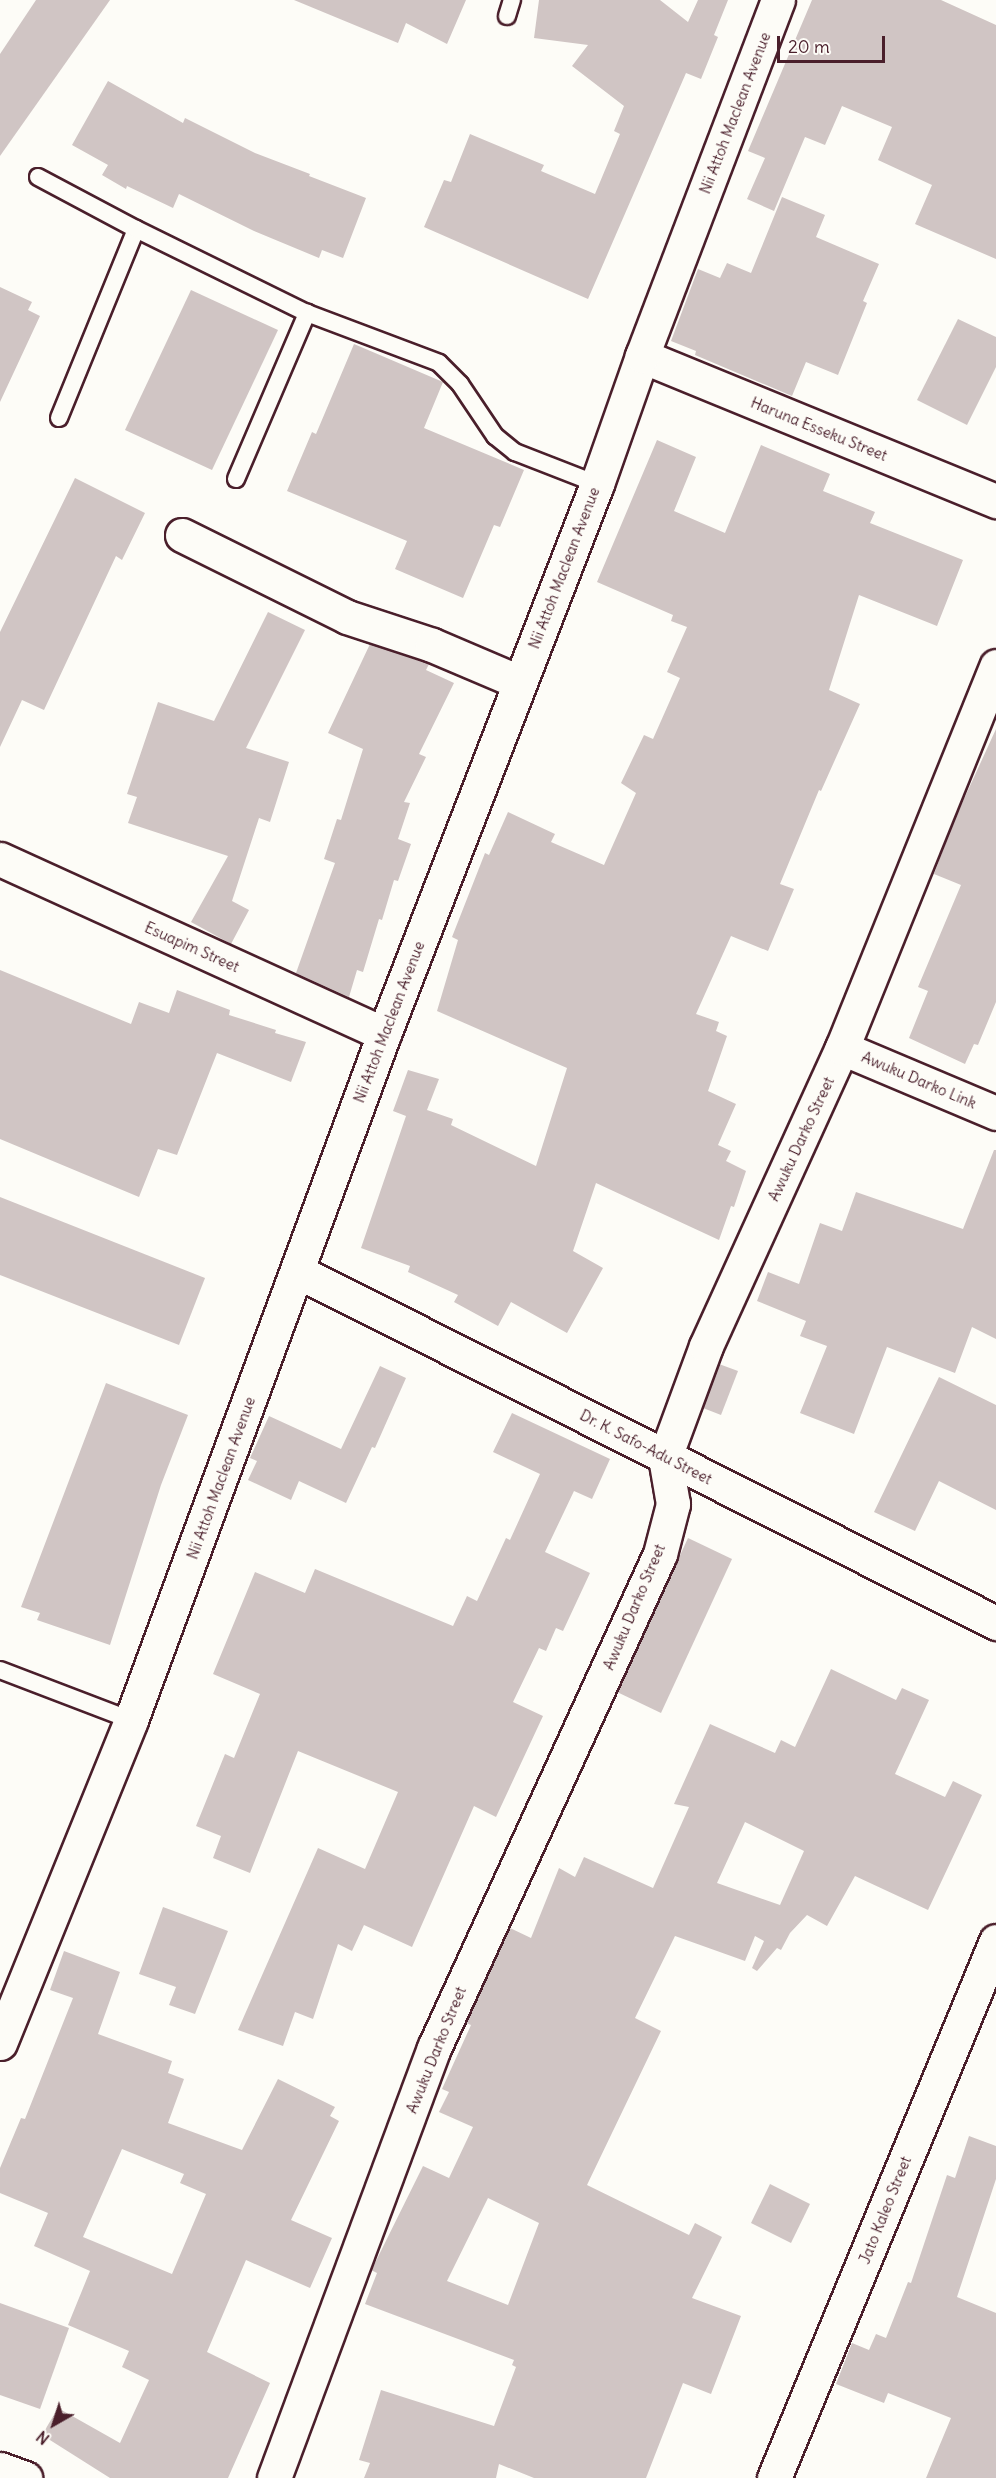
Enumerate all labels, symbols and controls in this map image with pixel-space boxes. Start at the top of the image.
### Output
scale bar [780,24,888,62]
street label: Nii Attoh Maclean Avenue [696,30,774,196]
text: 20 m [788,35,830,58]
street label: Haruna Esseku Street [748,393,890,465]
street label: Nii Attoh Maclean Avenue [525,485,603,651]
street label: Esuapim Street [142,918,242,976]
street label: Nii Attoh Maclean Avenue [350,939,428,1105]
street label: Awuku Darko Link [859,1048,979,1112]
street label: Awuku Darko Street [764,1074,838,1204]
street label: Nii Attoh Maclean Avenue [183,1394,259,1562]
street label: Dr. K. Safo-Adu Street [577,1406,715,1488]
street label: Awuku Darko Street [599,1541,669,1673]
street label: Awuku Darko Street [402,1984,470,2116]
street label: Jato Kaleo Street [855,2154,915,2266]
north arrow [24,2394,84,2454]
text: N [32,2427,53,2449]

